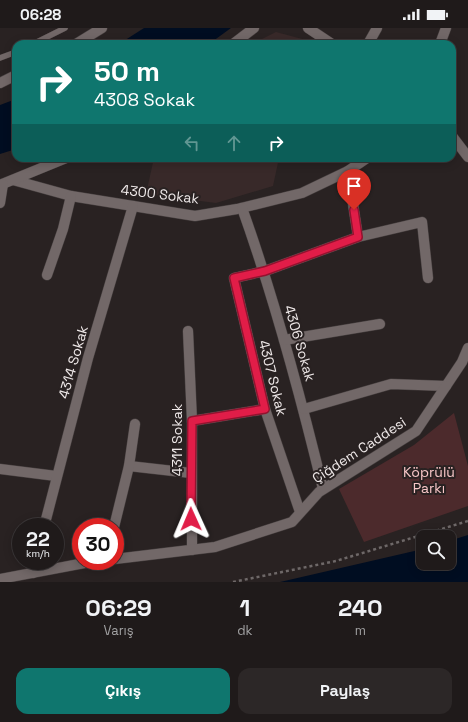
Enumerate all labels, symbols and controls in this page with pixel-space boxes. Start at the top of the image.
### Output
text: 06:28 [20,5,61,24]
text: 50 m [94,53,160,89]
icon: right [28,56,80,108]
text: 4308 Sokak [94,88,195,111]
icon: left [181,132,203,154]
icon: ahead [223,132,245,154]
icon: right [265,132,287,154]
pin [337,169,371,210]
icon: arrive [343,175,365,197]
street label: 4300 Sokak [120,180,201,208]
street label: 4306 Sokak [281,303,320,384]
street label: 4314 Sokak [54,323,92,401]
street label: 4307 Sokak [255,338,291,418]
street label: 4311 Sokak [168,403,186,476]
street label: Çiğdem Caddesi [309,413,409,487]
park label: Köprülü Parkı [403,463,455,497]
position arrow [170,498,212,540]
speed limit sign: 30 [72,518,124,570]
text: 22 [26,526,50,552]
map controls [416,530,456,570]
button: search [416,530,456,570]
text: km/h [26,547,50,560]
text: 06:29 [85,592,152,623]
text: 1 [239,592,250,623]
text: 240 [338,592,383,623]
text: Varış [104,622,134,639]
text: dk [237,622,253,639]
text: m [355,622,366,639]
button: Çıkış [16,668,230,714]
button: Paylaş [238,668,452,714]

